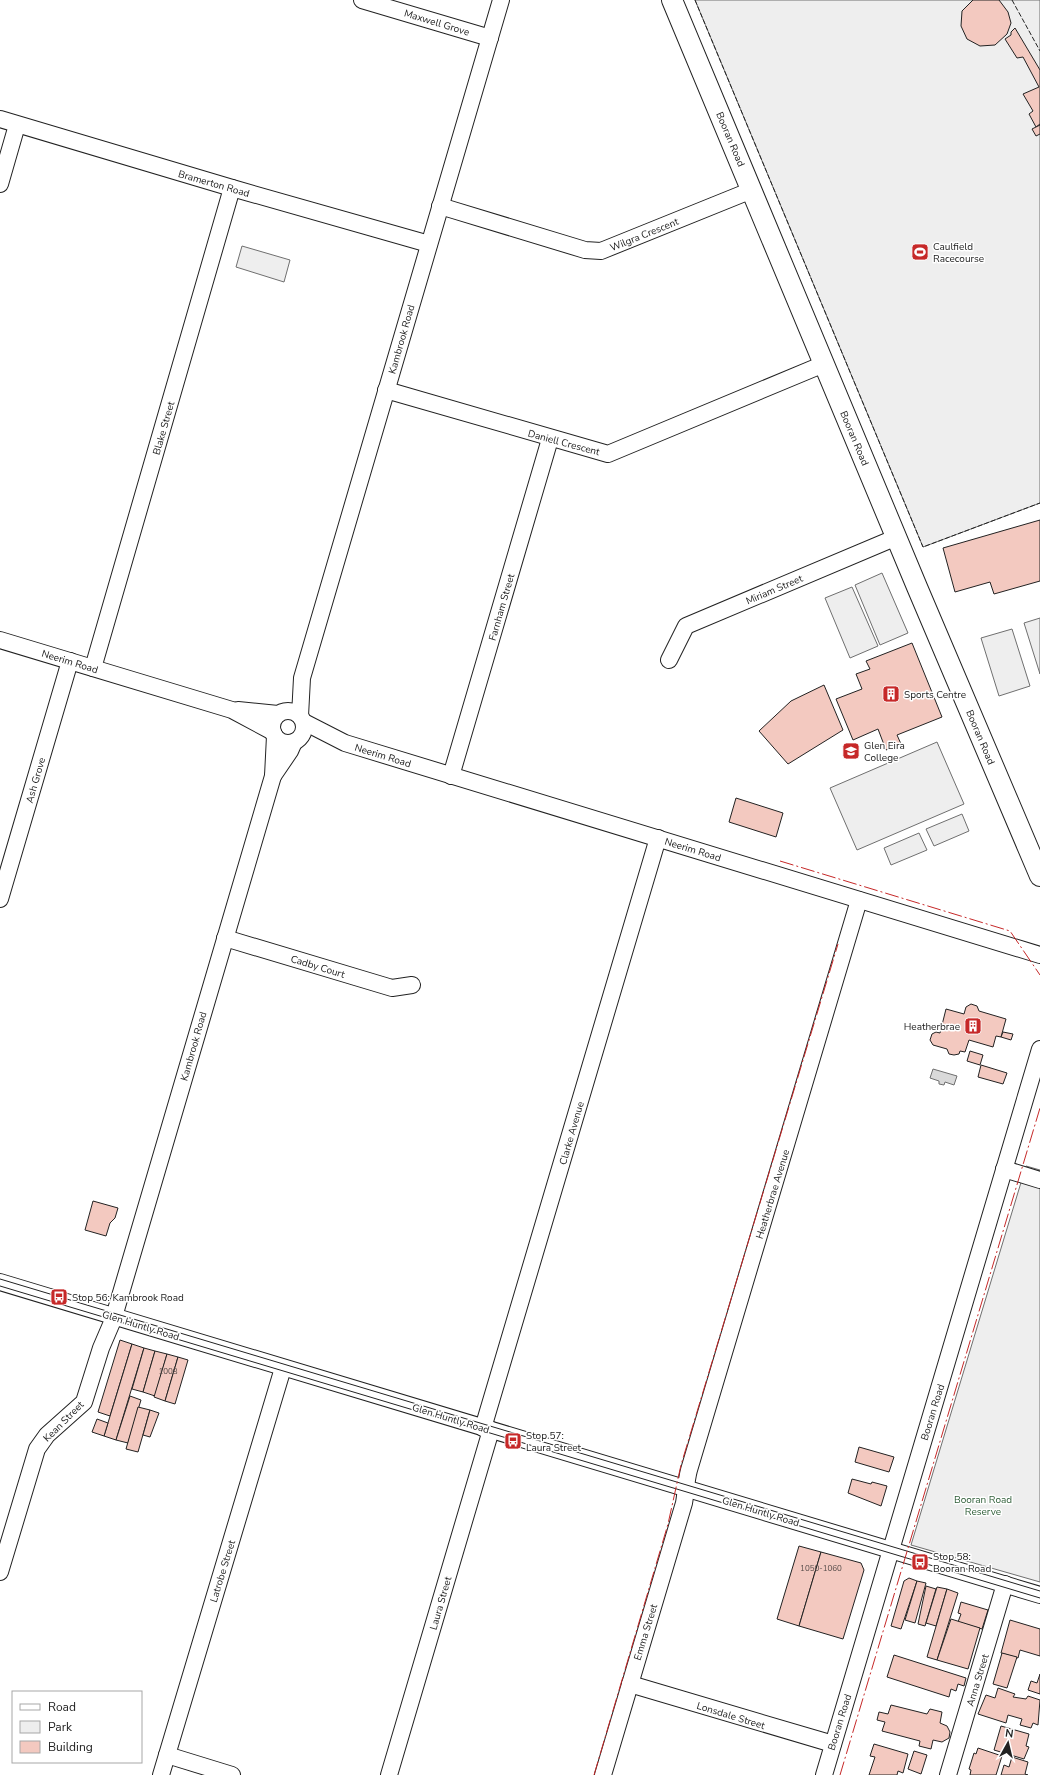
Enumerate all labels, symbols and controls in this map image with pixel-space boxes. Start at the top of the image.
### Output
street label: Maxwell Grove [402,6,471,40]
street label: Booran Road [712,110,748,169]
street label: Bramerton Road [176,167,251,201]
street label: Wilgra Crescent [608,215,681,255]
place label: Caulfield Racecourse [933,240,984,266]
sports icon: Caulfield Racecourse [910,242,930,262]
street label: Kambrook Road [385,303,419,376]
street label: Blake Street [150,399,178,457]
street label: Booran Road [836,409,872,468]
street label: Daniell Crescent [526,427,602,459]
street label: Miriam Street [744,571,805,608]
street label: Farnham Street [486,572,518,642]
street label: Neerim Road [40,647,100,677]
building icon: Sports Centre [881,684,901,704]
place label: Sports Centre [904,688,966,702]
street label: Booran Road [962,708,998,767]
place label: Glen Eira College [864,739,905,765]
street label: Neerim Road [353,741,413,771]
school or university icon: Glen Eira College [841,741,861,761]
street label: Ash Grove [23,756,49,805]
street label: Neerim Road [663,835,723,865]
street label: Cadby Court [289,952,347,982]
street label: Kambrook Road [177,1010,211,1083]
building icon: Heatherbrae [963,1016,983,1036]
place label: Heatherbrae [904,1020,960,1034]
street label: Clarke Avenue [556,1100,588,1167]
street label: Heatherbrae Avenue [753,1148,793,1241]
bus stop icon: Stop 56: Kambrook Road [49,1287,69,1307]
place label: Stop 56: Kambrook Road [72,1291,184,1305]
street label: Glen Huntly Road [100,1308,181,1344]
house number: 1008 [158,1366,178,1377]
street label: Booran Road [918,1382,948,1442]
street label: Kean Street [40,1398,87,1445]
street label: Glen Huntly Road [410,1401,491,1437]
place label: Stop 57: Laura Street [526,1429,582,1455]
bus stop icon: Stop 57: Laura Street [503,1431,523,1451]
park label: Booran Road Reserve [954,1493,1012,1519]
street label: Glen Huntly Road [720,1494,801,1530]
street label: Latrobe Street [207,1538,239,1604]
place label: Stop 58: Booran Road [933,1550,991,1576]
bus stop icon: Stop 58: Booran Road [910,1552,930,1572]
house number: 1050-1060 [800,1563,842,1574]
street label: Laura Street [427,1574,455,1632]
street label: Emma Street [631,1602,661,1662]
street label: Anna Street [963,1652,993,1708]
legend [12,1691,142,1763]
street label: Booran Road [825,1692,855,1752]
text: Road [48,1699,76,1715]
street label: Lonsdale Street [695,1699,767,1733]
text: Park [48,1719,73,1735]
north arrow [988,1723,1028,1763]
text: N [1004,1726,1014,1742]
text: Building [48,1739,93,1755]

